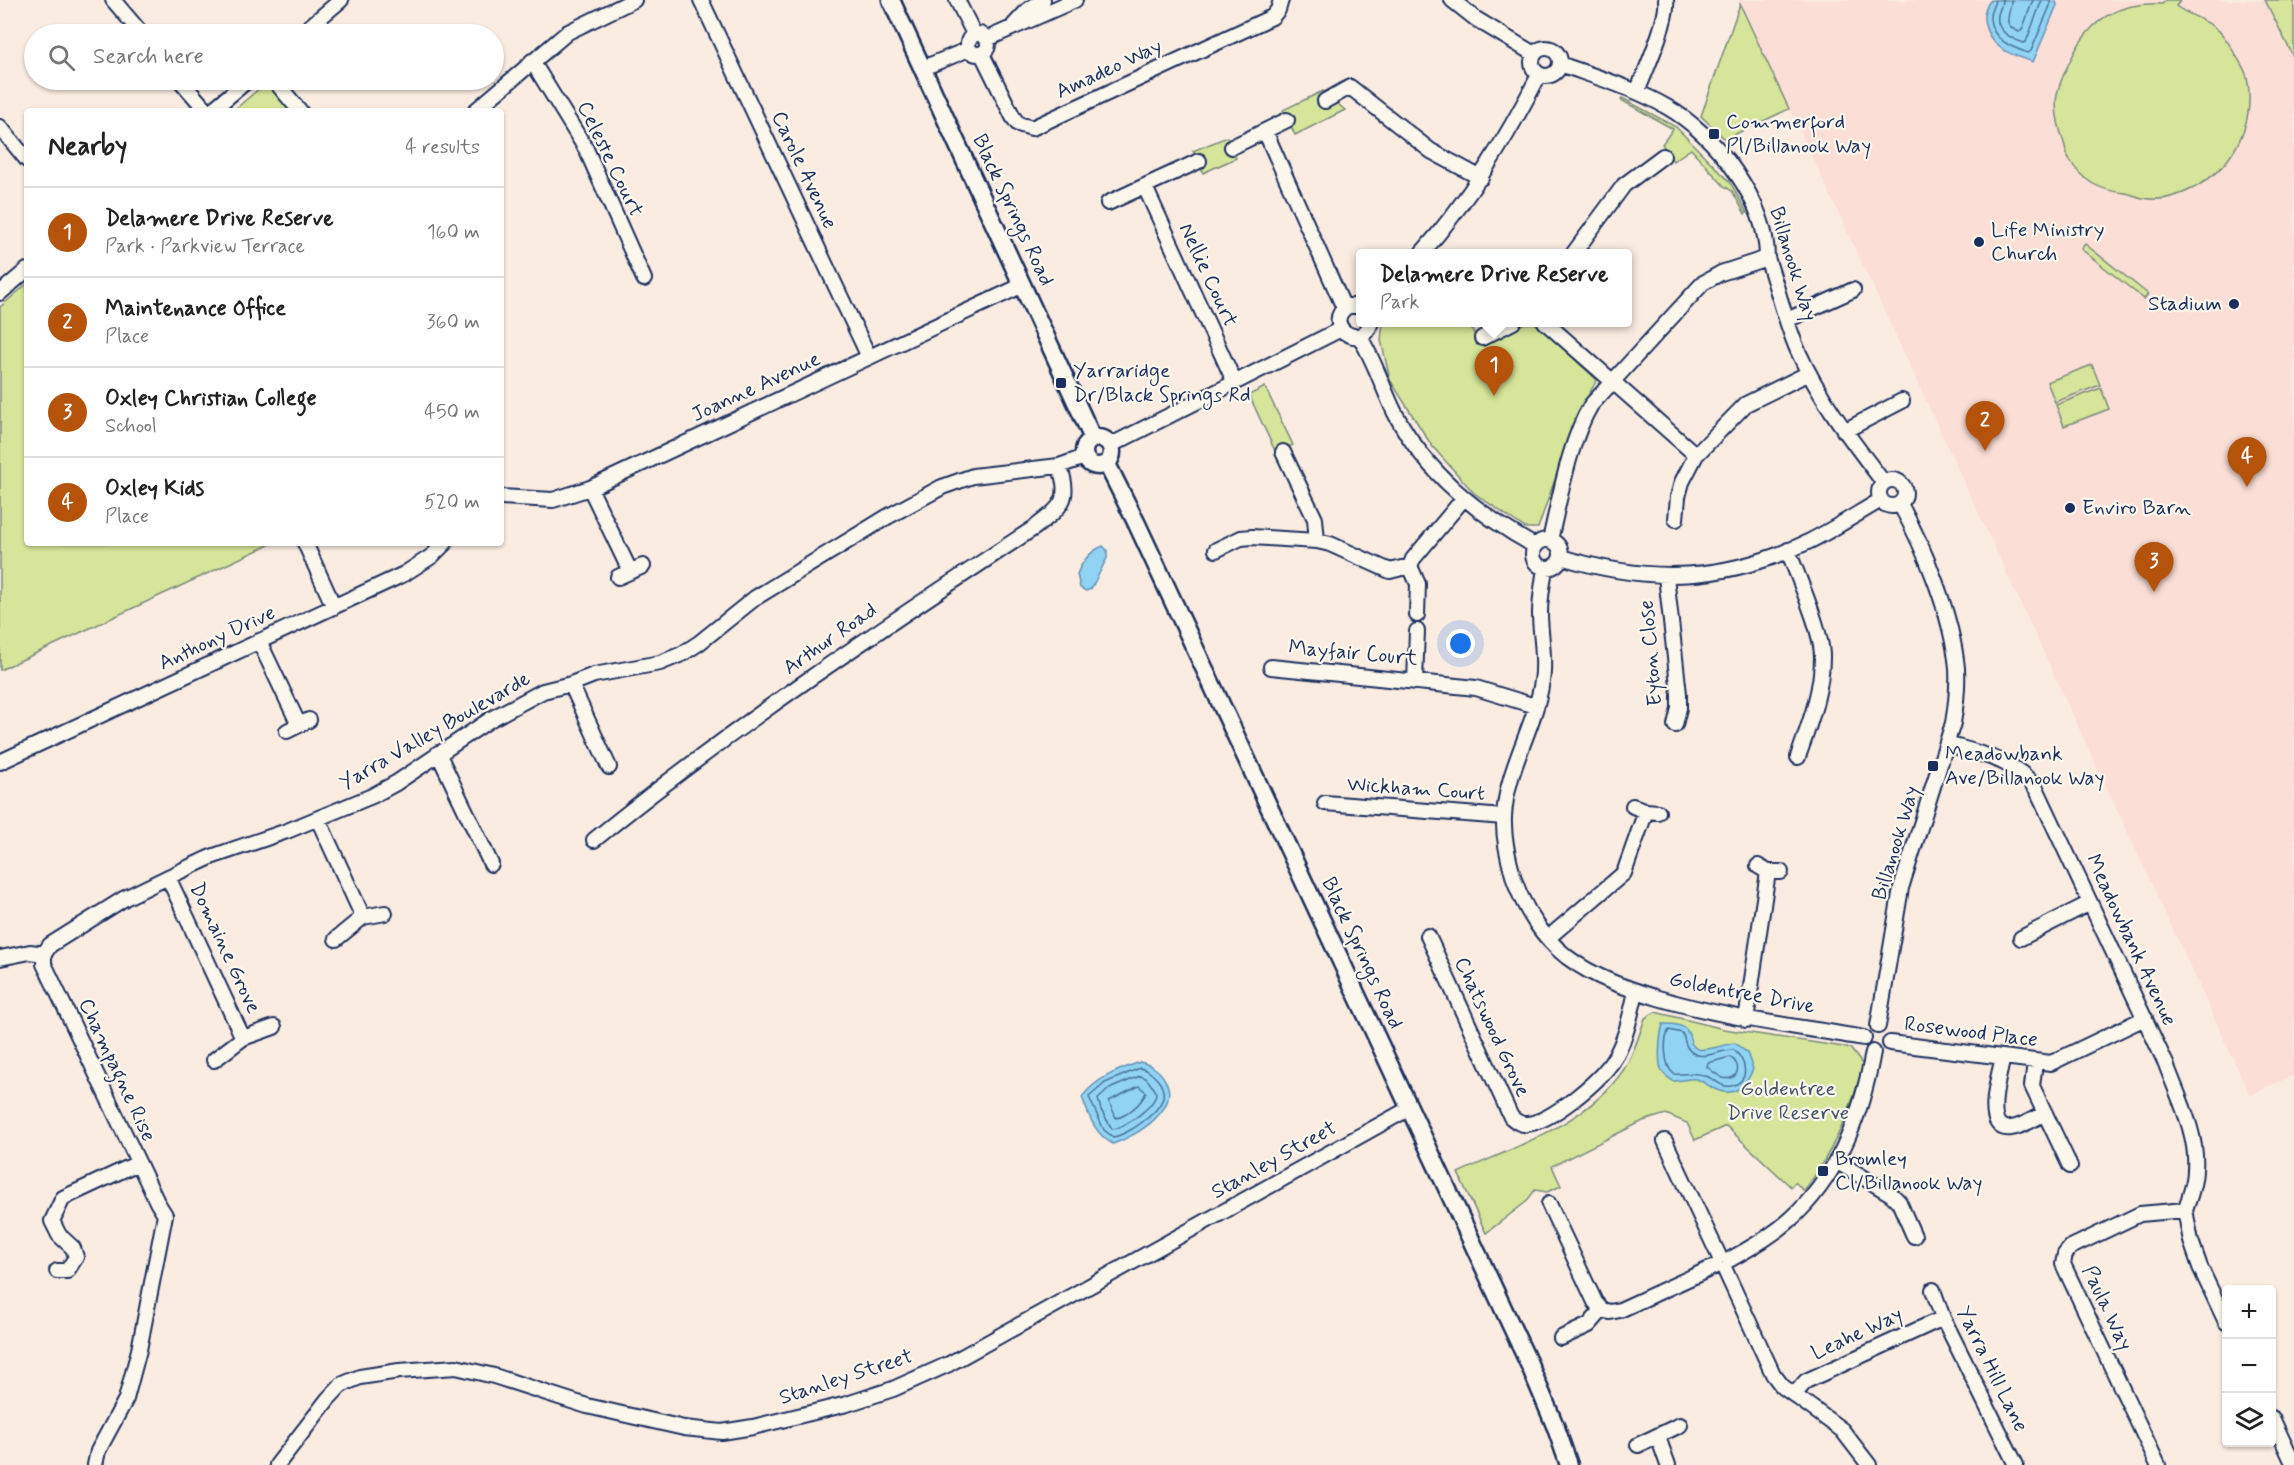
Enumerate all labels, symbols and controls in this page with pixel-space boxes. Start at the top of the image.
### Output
search box [24,24,504,90]
street label: Amadeo Way [1051,32,1167,106]
icon: search [45,41,78,74]
text: Search here [93,43,204,71]
street label: Celeste Court [570,97,650,222]
street label: Carole Avenue [764,107,844,233]
place label: Commerford Pl/Billanook Way [1726,108,1871,160]
marker: Commerford Pl/Billanook Way [1707,127,1721,141]
street label: Black Springs Road [965,129,1060,291]
text: Nearby [48,130,127,164]
text: 4 results [405,134,480,161]
street label: Billanook Way [1762,203,1824,325]
text: Delamere Drive Reserve [105,205,334,233]
place label: Life Ministry Church [1991,216,2104,268]
text: 1 [63,219,72,246]
text: 160 m [427,219,480,246]
street label: Nellie Court [1172,219,1244,331]
text: Park · Parkview Terrace [105,233,305,260]
marker: Life Ministry Church [1972,235,1986,249]
popup [1356,249,1632,327]
text: Delamere Drive Reserve [1380,261,1608,289]
text: Park [1380,289,1420,316]
place label: Stadium [2148,290,2222,318]
text: Maintenance Office [105,295,286,323]
marker: Stadium [2227,297,2241,311]
text: 2 [63,309,72,336]
text: 360 m [427,309,480,336]
text: Place [105,323,149,350]
street label: Joanne Avenue [687,345,825,429]
pin: 1 [1474,346,1514,396]
place label: Yarraridge Dr/Black Springs Rd [1073,357,1251,410]
marker: Yarraridge Dr/Black Springs Rd [1054,376,1068,390]
text: Oxley Christian College [105,385,317,413]
text: 3 [63,399,72,426]
text: 450 m [424,399,480,426]
pin: 2 [1966,402,2004,451]
text: School [105,413,157,440]
pin: 4 [2228,438,2266,487]
text: Oxley Kids [105,475,204,503]
text: 4 [62,489,73,516]
text: 520 m [424,489,480,516]
place label: Enviro Barn [2082,494,2192,522]
marker: Enviro Barn [2063,501,2077,515]
text: Place [105,503,149,530]
pin: 3 [2134,542,2174,592]
street label: Arthur Road [777,596,883,682]
street label: Anthony Drive [154,599,280,677]
street label: Eyton Close [1632,599,1670,707]
your location [1446,629,1475,658]
street label: Mayfair Court [1287,633,1419,673]
street label: Yarra Valley Boulevarde [334,665,536,797]
place label: Meadowbank Ave/Billanook Way [1945,740,2104,792]
marker: Meadowbank Ave/Billanook Way [1926,759,1940,773]
street label: Wickham Court [1346,770,1486,808]
street label: Billanook Way [1865,782,1927,904]
street label: Meadowbank Avenue [2079,850,2183,1030]
street label: Black Springs Road [1314,872,1409,1034]
street label: Domaine Grove [182,878,268,1018]
street label: Chatswood Grove [1447,953,1537,1101]
street label: Goldentree Drive [1667,965,1817,1021]
street label: Champagne Rise [70,994,162,1147]
street label: Rosewood Place [1903,1010,2039,1054]
park label: Goldentree Drive Reserve [1727,1075,1849,1127]
street label: Stanley Street [1206,1114,1342,1206]
place label: Bromley Cl/Billanook Way [1835,1145,1982,1197]
marker: Bromley Cl/Billanook Way [1816,1164,1830,1178]
street label: Paula Way [2075,1261,2139,1355]
map controls [2222,1285,2276,1447]
button: + [2222,1285,2276,1339]
street label: Leahe Way [1807,1301,1907,1367]
street label: Yarra Hill Lane [1949,1301,2035,1437]
button: − [2222,1339,2276,1393]
street label: Stanley Street [775,1342,917,1412]
button: layers [2222,1393,2276,1447]

